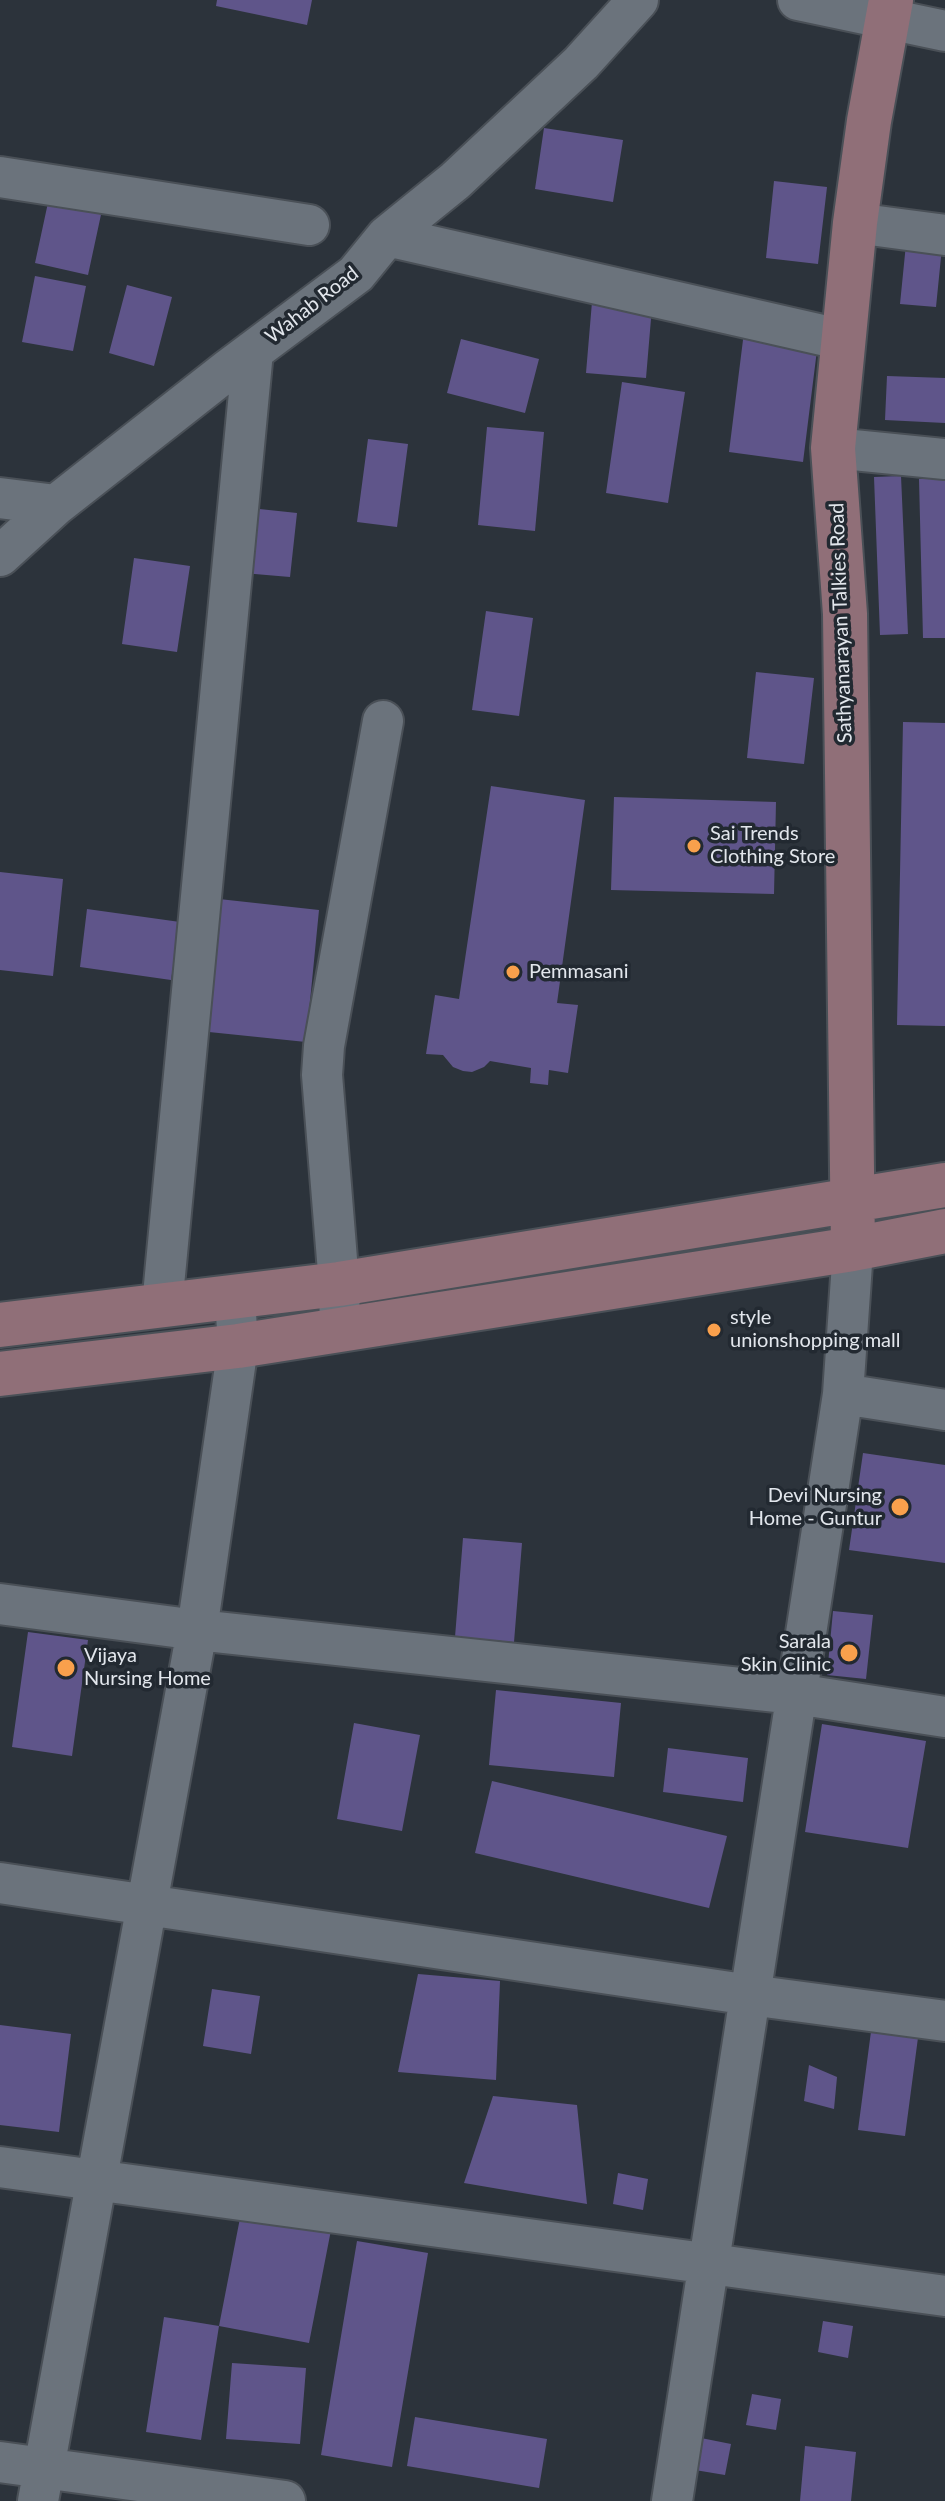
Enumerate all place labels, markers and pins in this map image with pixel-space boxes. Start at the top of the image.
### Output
place label: Sai Trends Clothing Store [710,822,835,869]
marker: Sai Trends Clothing Store [685,837,703,855]
place label: Pemmasani [529,960,628,984]
marker: Pemmasani [504,963,522,981]
place label: style unionshopping mall [730,1306,900,1353]
marker: style unionshopping mall [705,1321,723,1339]
place label: Devi Nursing Home - Guntur [749,1484,882,1531]
marker: Devi Nursing Home - Guntur [889,1496,911,1518]
place label: Sarala Skin Clinic [741,1630,831,1677]
marker: Sarala Skin Clinic [838,1642,860,1664]
place label: Vijaya Nursing Home [84,1644,211,1691]
marker: Vijaya Nursing Home [55,1657,77,1679]

